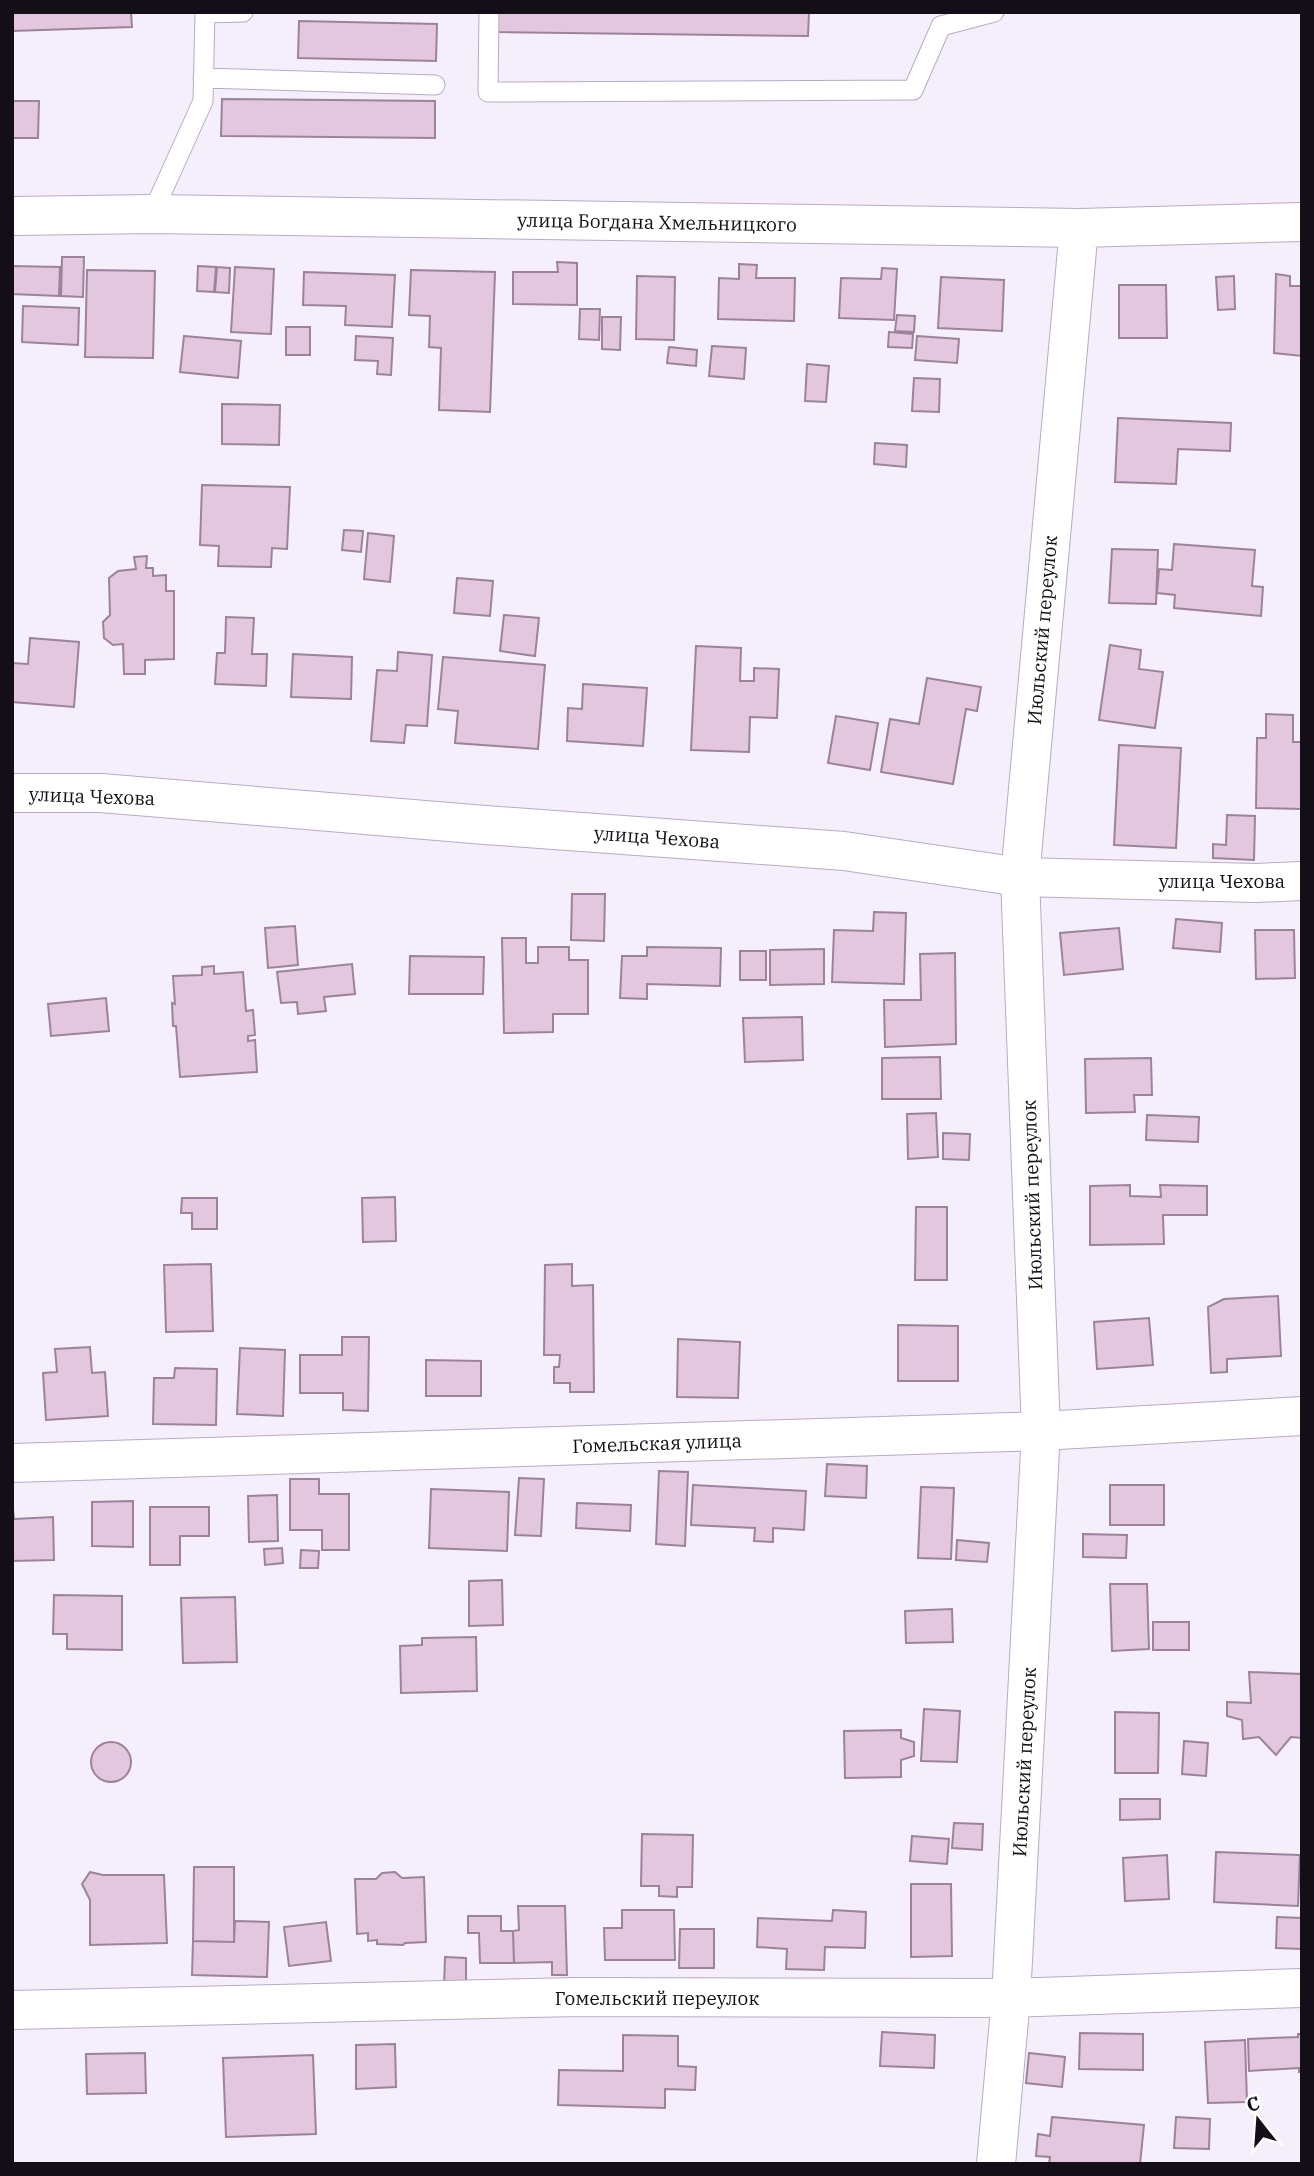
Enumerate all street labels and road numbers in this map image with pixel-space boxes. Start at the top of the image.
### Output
street label: улица Богдана Хмельницкого [517,208,797,236]
street label: Июльский переулок [1022,534,1062,726]
street label: улица Чехова [28,782,156,810]
street label: улица Чехова [593,821,721,853]
street label: улица Чехова [1159,869,1285,893]
street label: Июльский переулок [1017,1100,1047,1290]
street label: Гомельская улица [572,1428,742,1458]
street label: Июльский переулок [1007,1667,1041,1857]
street label: Гомельский переулок [555,1986,759,2010]

